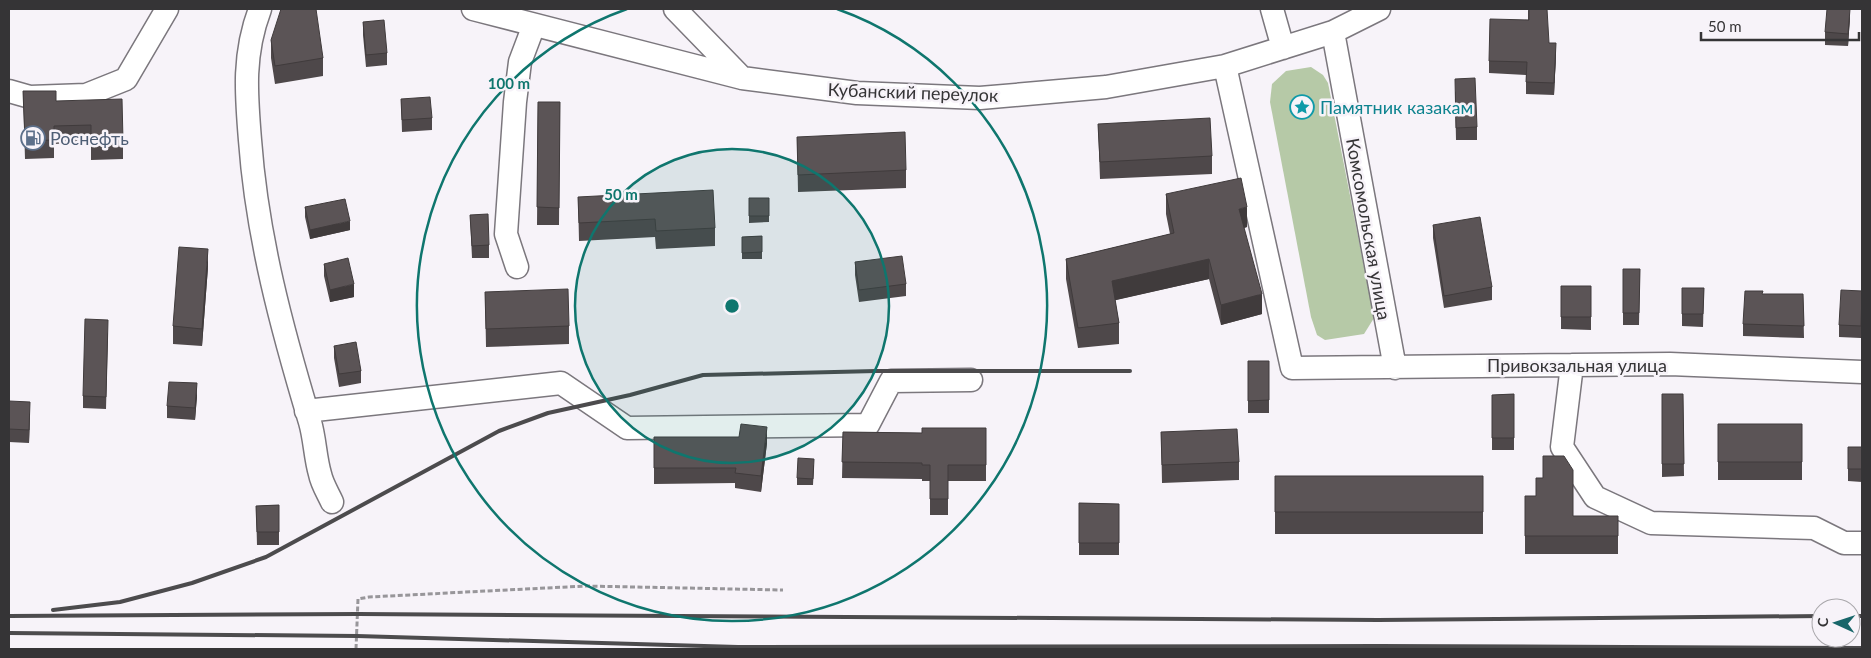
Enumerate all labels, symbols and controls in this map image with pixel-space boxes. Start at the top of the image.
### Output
scale bar [1701,10,1858,42]
text: 50 m [1708,17,1742,35]
text: 100 m [488,74,530,92]
street label: Кубанский переулок [827,78,999,106]
place icon: Памятник казакам [1289,94,1315,120]
place label: Памятник казакам [1320,96,1473,118]
fuel station icon: Роснефть [20,125,46,151]
place label: Роснефть [50,127,129,149]
street label: Комсомольская улица [1342,136,1396,322]
text: 50 m [604,185,638,203]
centre of rings [723,297,741,315]
street label: Привокзальная улица [1487,354,1667,376]
north arrow [1811,598,1861,648]
text: С [1814,616,1831,627]

